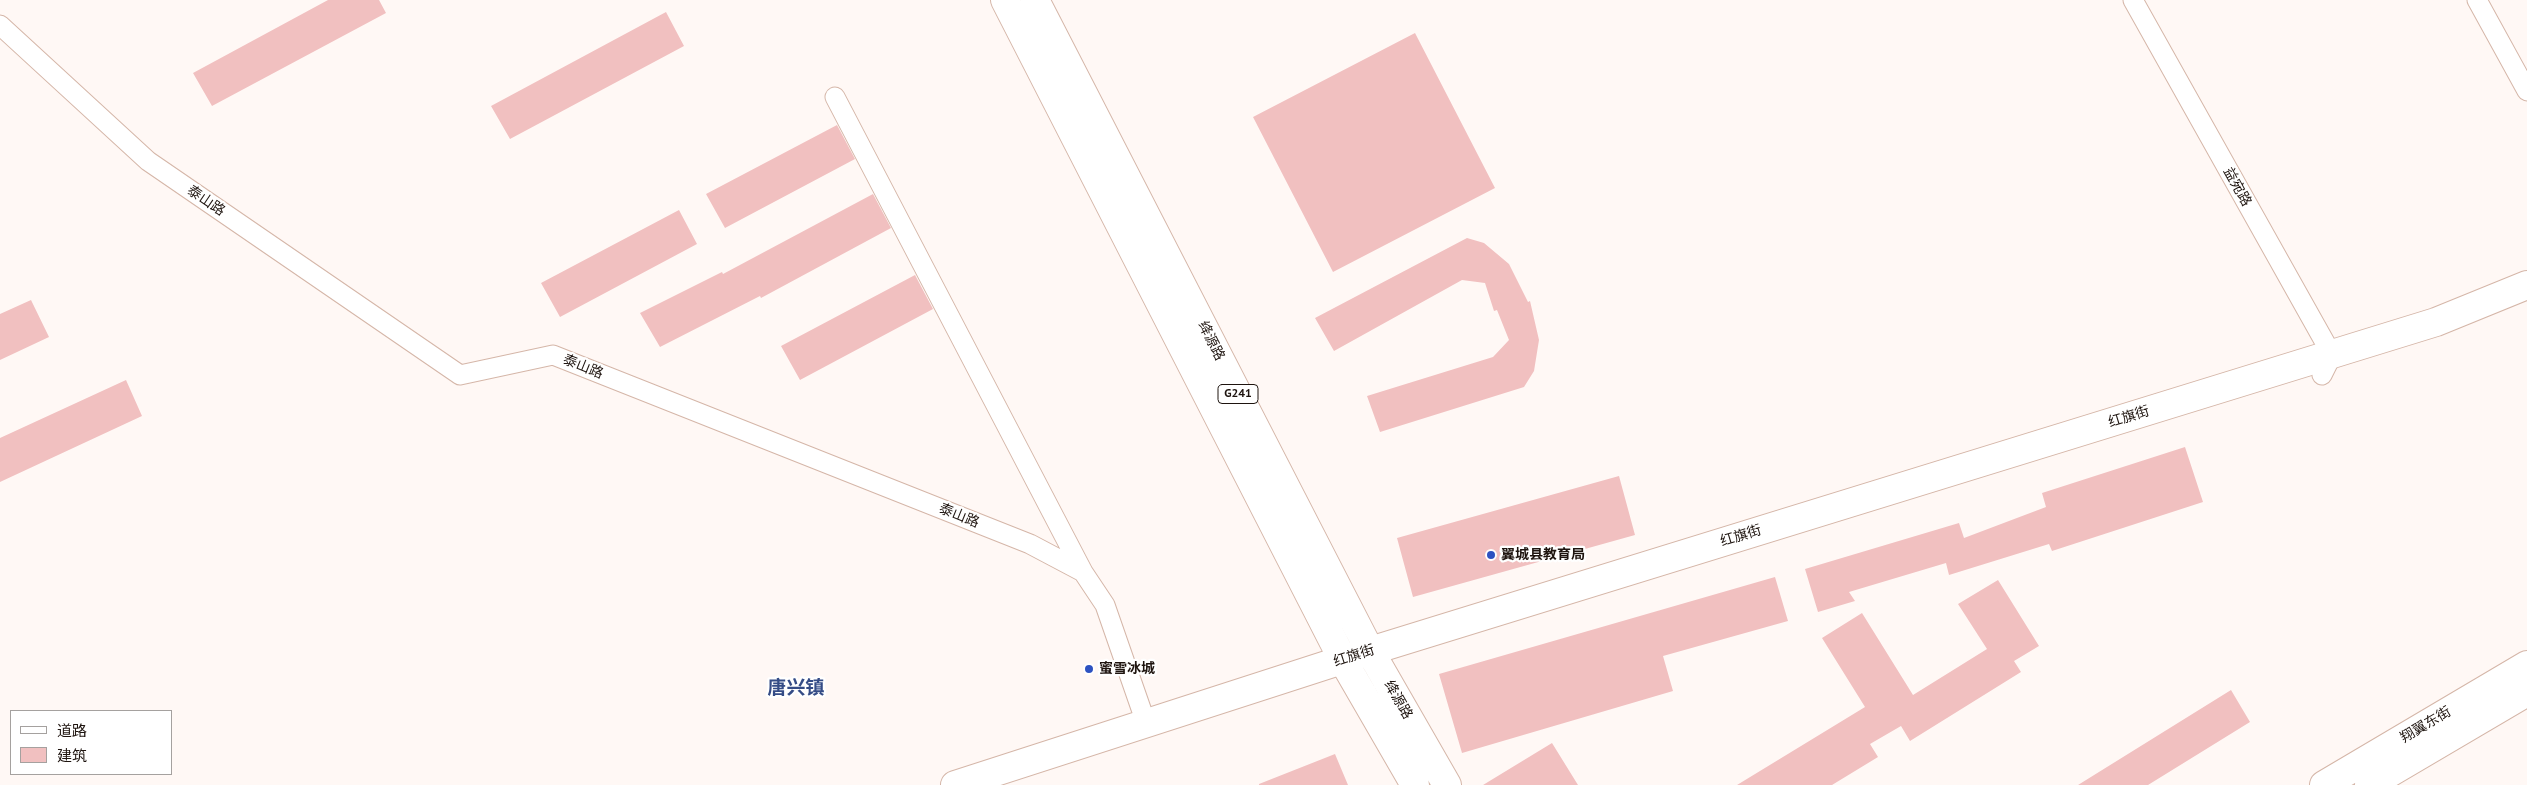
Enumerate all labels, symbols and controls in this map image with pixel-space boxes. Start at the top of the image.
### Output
street label: 益宛路 [2219,165,2255,209]
street label: 泰山路 [184,182,228,220]
street label: 绛源路 [1194,318,1228,364]
street label: 泰山路 [560,351,606,383]
road number: G241 [1218,384,1258,404]
street label: 红旗街 [2106,403,2152,431]
street label: 泰山路 [936,500,982,532]
street label: 红旗街 [1718,522,1764,550]
place label: 翼城县教育局 [1501,547,1585,563]
marker: 翼城县教育局 [1485,549,1497,561]
street label: 红旗街 [1331,642,1377,670]
place label: 蜜雪冰城 [1099,661,1155,677]
marker: 蜜雪冰城 [1083,663,1095,675]
district label: 唐兴镇 [768,678,824,700]
street label: 绛源路 [1380,678,1416,722]
street label: 翔翼东街 [2398,703,2454,747]
legend [10,710,172,775]
text: 道路 [57,721,87,740]
text: 建筑 [57,746,87,765]

